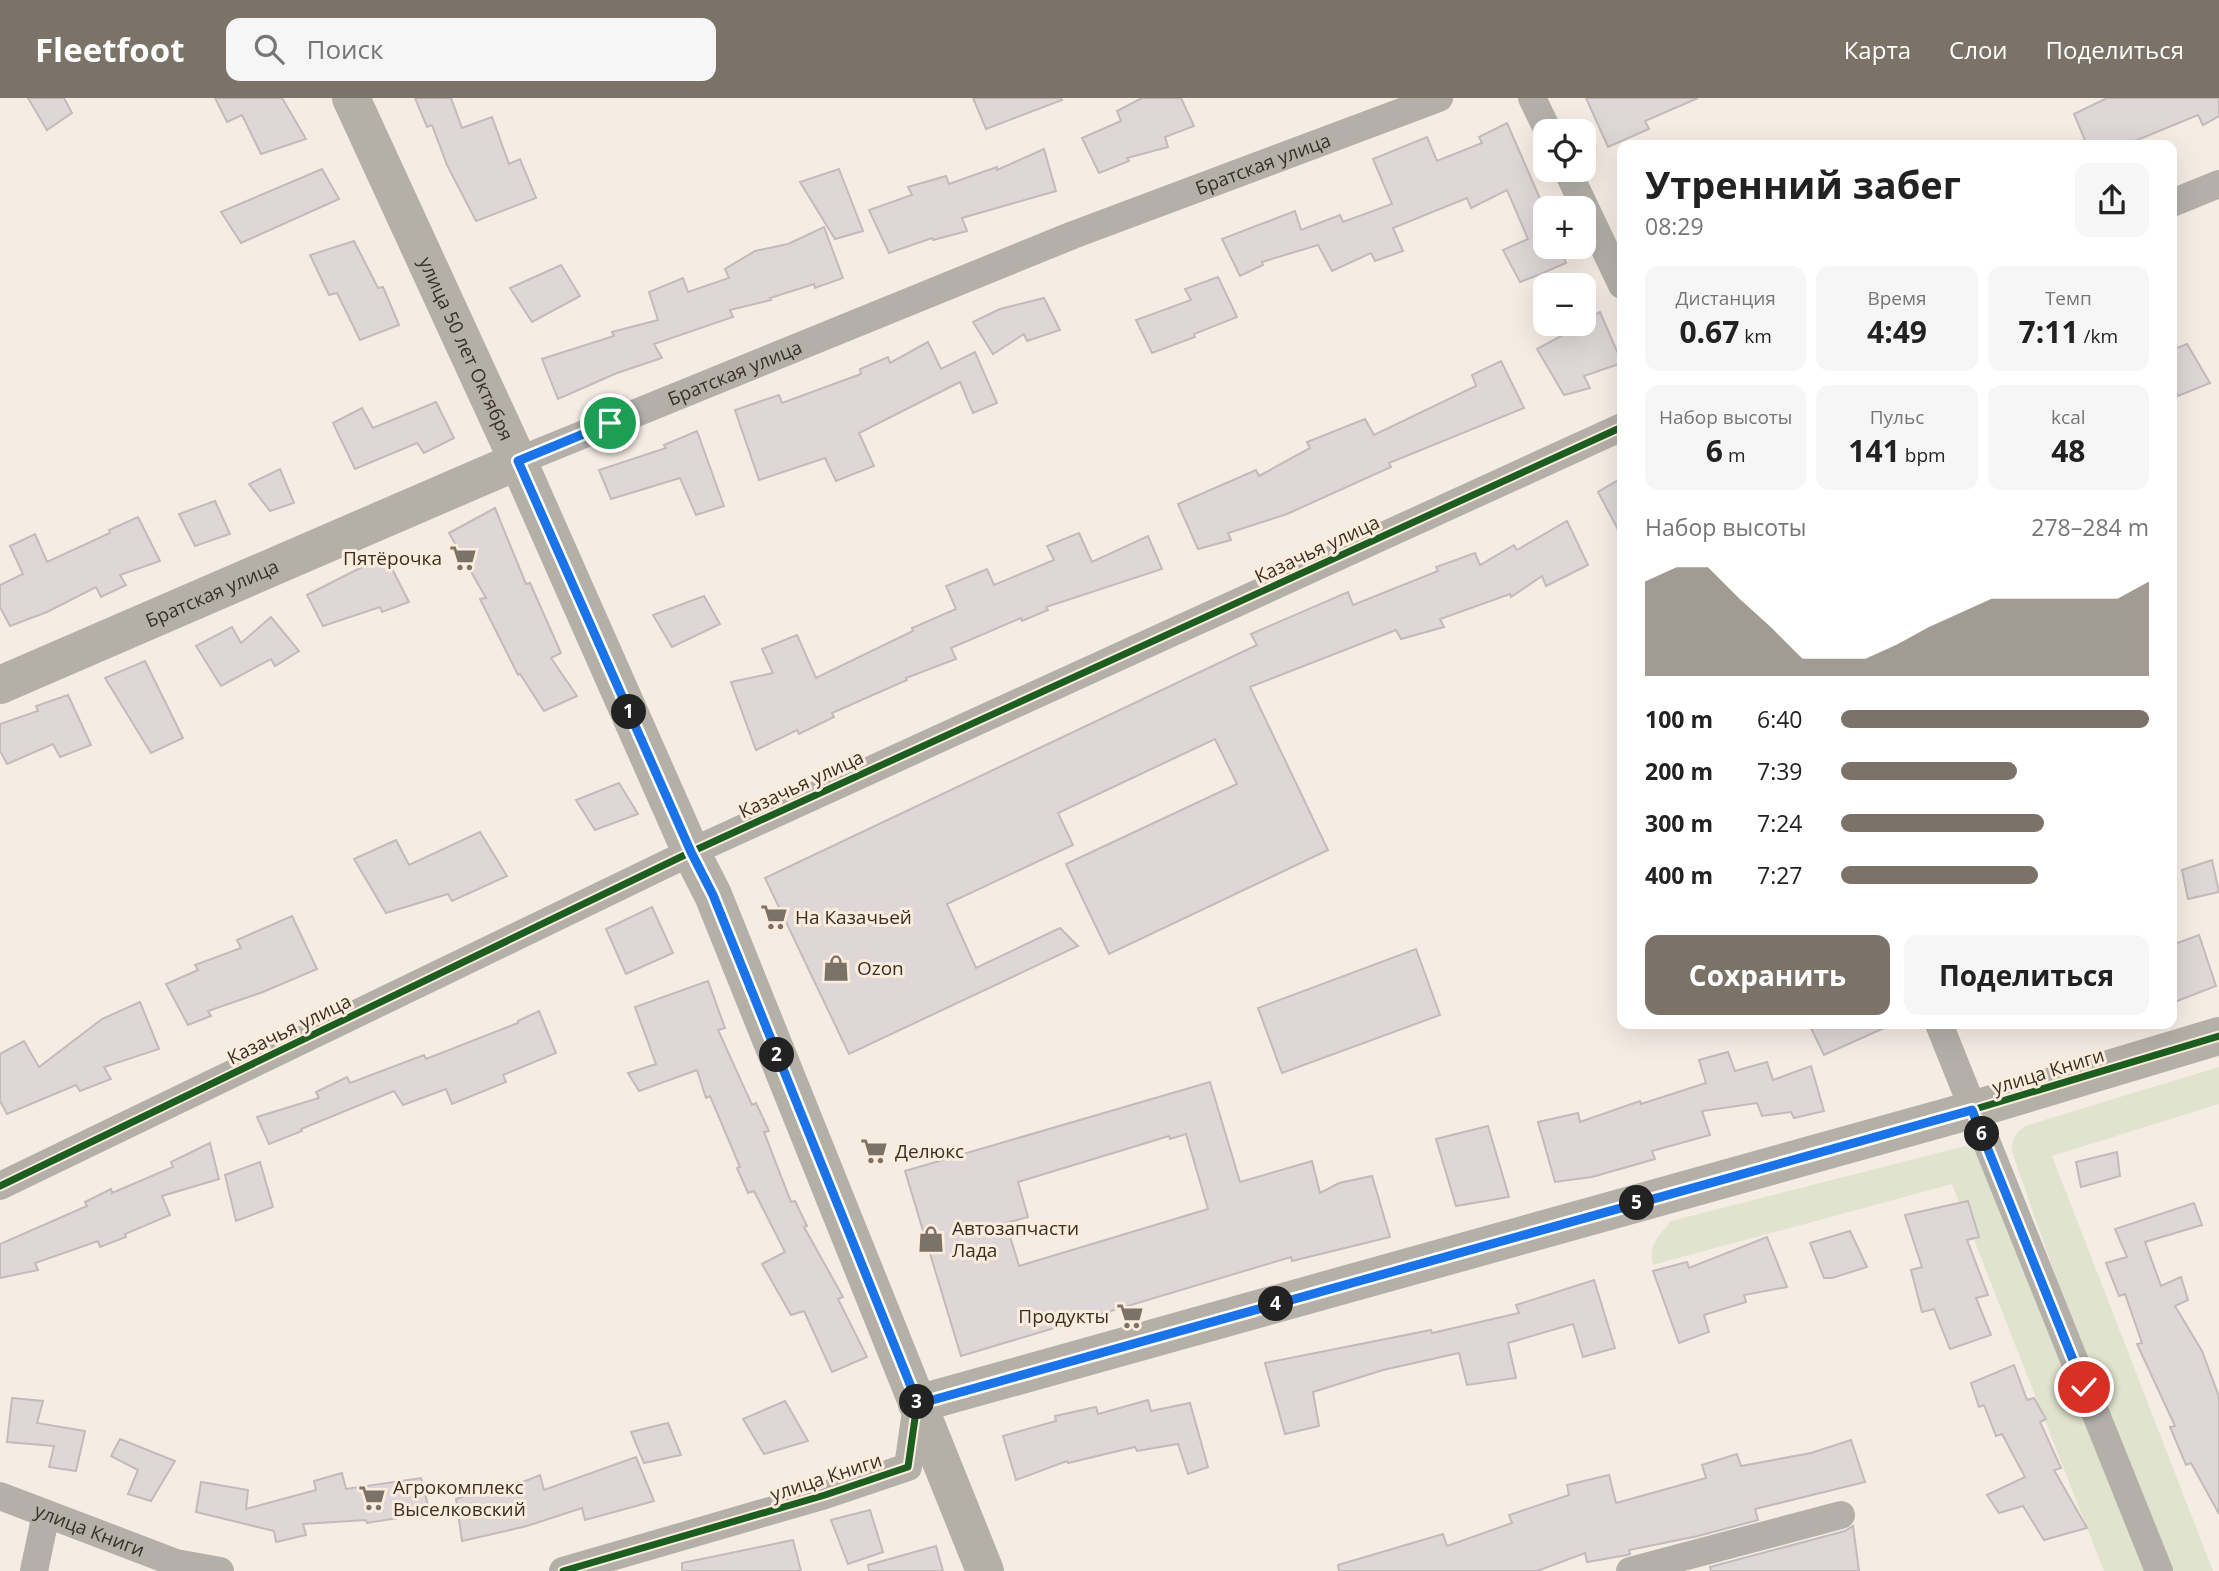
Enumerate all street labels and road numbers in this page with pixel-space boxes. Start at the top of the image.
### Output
street label: Братская улица [1192,127,1334,201]
street label: улица 50 лет Октября [413,253,520,445]
street label: Братская улица [664,334,806,412]
street label: Казачья улица [1250,509,1384,589]
street label: Братская улица [141,553,283,634]
street label: Казачья улица [734,744,868,824]
street label: Казачья улица [223,988,355,1070]
street label: улица Книги [1989,1042,2107,1100]
street label: улица Книги [767,1447,885,1507]
street label: улица Книги [31,1497,149,1563]

